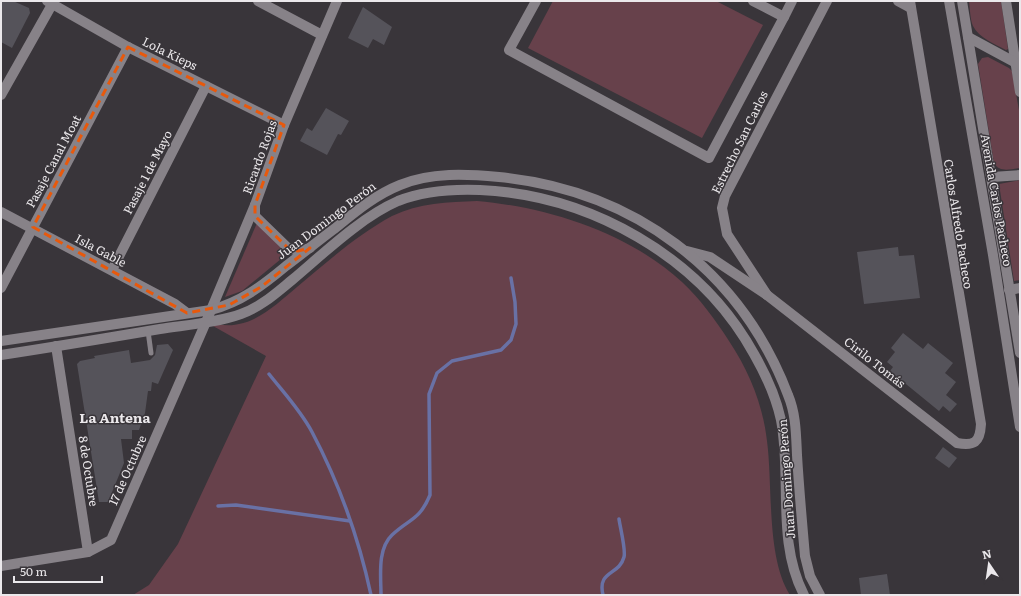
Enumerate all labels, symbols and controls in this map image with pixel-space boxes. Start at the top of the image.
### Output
street label: Lola Kieps [139,32,201,74]
street label: Estrecho San Carlos [706,87,772,197]
street label: Pasaje Canal Moat [21,111,85,211]
street label: Ricardo Rojas [237,117,281,197]
street label: Pasaje 1 de Mayo [118,127,176,217]
street label: Avenida Carlos Pacheco [976,132,1018,268]
street label: Carlos Alfredo Pacheco [940,158,978,290]
street label: Juan Domingo Perón [273,177,379,263]
street label: Isla Gable [72,229,130,271]
street label: Cirilo Tomás [840,332,910,392]
district label: La Antena [79,407,152,427]
street label: Juan Domingo Perón [773,419,799,539]
street label: 17 de Octubre [104,432,150,508]
street label: 8 de Octubre [75,435,103,507]
north arrow [969,544,1009,584]
text: N [980,544,993,562]
scale bar [14,558,102,584]
text: 50 m [20,562,47,580]

